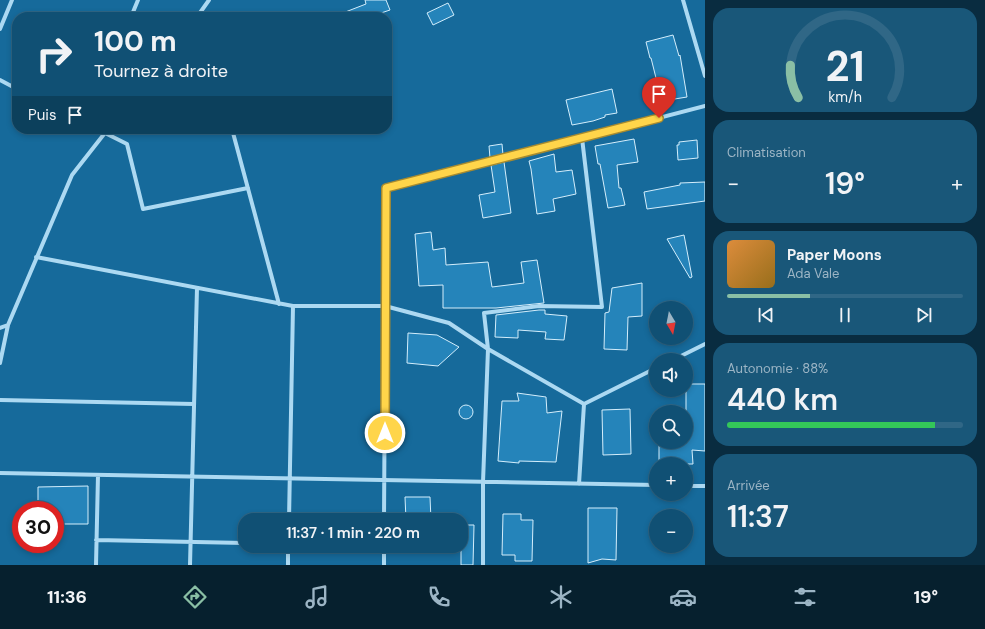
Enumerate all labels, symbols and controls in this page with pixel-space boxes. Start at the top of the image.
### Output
text: 100 m [94,23,177,60]
icon: right [28,28,80,80]
text: 21 [825,40,865,94]
text: Tournez à droite [94,59,228,83]
pin [642,77,676,118]
icon: arrive [648,83,670,105]
text: km/h [828,88,862,106]
icon: arrive [64,104,86,126]
text: Puis [28,105,56,125]
text: Climatisation [727,144,806,161]
text: 19° [825,164,865,203]
text: − [727,169,739,198]
text: + [951,169,963,198]
text: Paper Moons [787,245,882,265]
text: Ada Vale [787,265,839,282]
north arrow [649,301,693,345]
map controls [649,301,693,553]
icon: previous [755,304,777,326]
icon: pause [834,304,856,326]
icon: next [913,304,935,326]
button: sound [649,353,693,397]
text: Autonomie · 88% [727,360,828,377]
text: 440 km [727,380,838,419]
button: search [649,405,693,449]
position arrow [364,412,406,454]
button: + [649,457,693,501]
text: Arrivée [727,477,770,494]
text: 11:37 [727,497,789,536]
speed limit sign: 30 [12,501,64,553]
button: − [649,509,693,553]
text: 11:37 · 1 min · 220 m [286,523,420,543]
icon: directions [181,583,209,611]
icon: music [303,583,331,611]
icon: phone [425,583,453,611]
icon: climate [547,583,575,611]
icon: car [669,583,697,611]
icon: filters [791,583,819,611]
text: 11:36 [47,585,87,609]
text: 19° [913,585,938,609]

